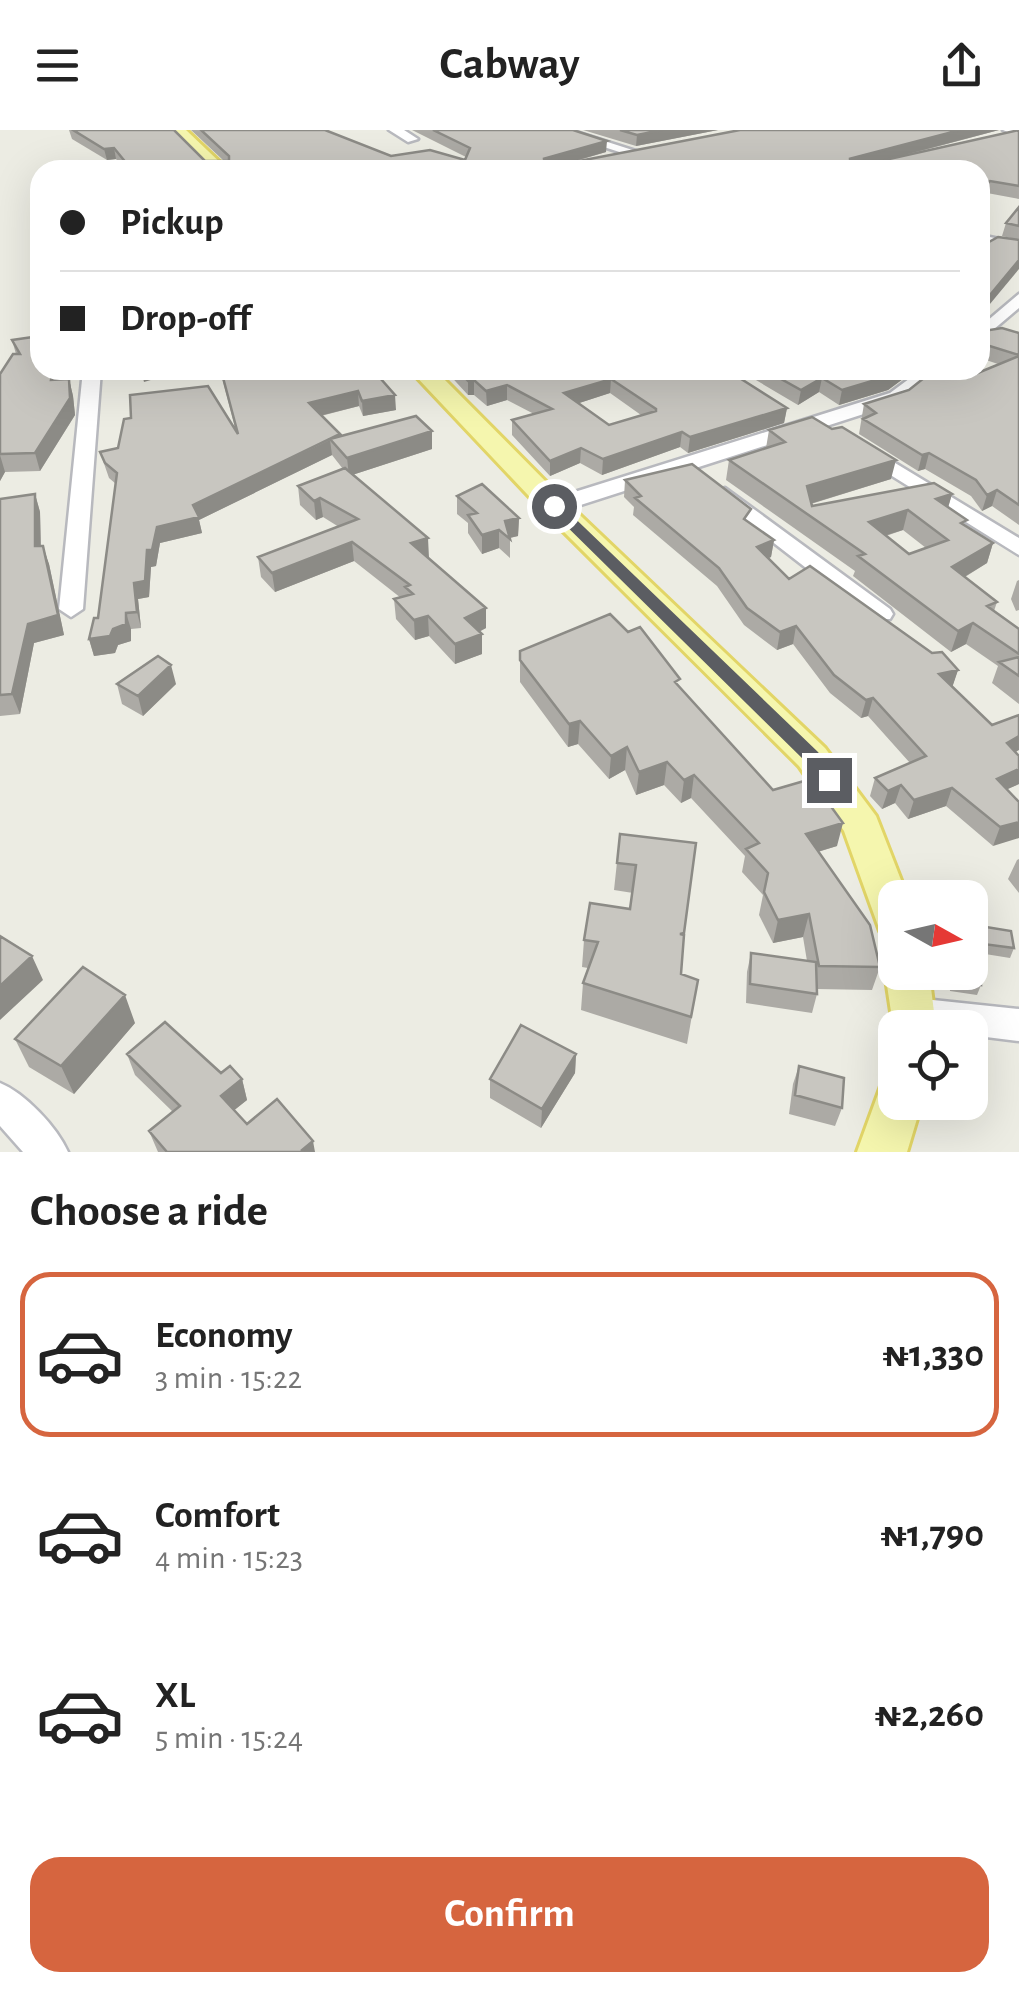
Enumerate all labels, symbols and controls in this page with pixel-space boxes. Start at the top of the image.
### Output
icon: menu [30,38,85,93]
icon: share [934,38,989,93]
text: Cabway [439,42,580,87]
text: Pickup [120,204,224,242]
text: Drop-off [120,300,251,338]
route start [532,484,577,529]
route end [807,758,852,803]
north arrow [878,880,988,990]
map controls [878,880,988,1120]
button: locate [878,1010,988,1120]
text: Choose a ride [30,1189,268,1234]
icon: car [35,1310,125,1400]
text: Economy [155,1317,293,1355]
text: ₦1,330 [882,1336,984,1374]
text: 3 min · 15:22 [155,1362,302,1394]
icon: car [35,1490,125,1580]
text: Comfort [155,1497,280,1535]
text: ₦1,790 [880,1516,984,1554]
text: 4 min · 15:23 [155,1542,303,1574]
icon: car [35,1670,125,1760]
text: XL [155,1677,195,1715]
text: ₦2,260 [875,1696,984,1734]
text: 5 min · 15:24 [155,1722,303,1754]
button: Confirm [30,1857,989,1972]

